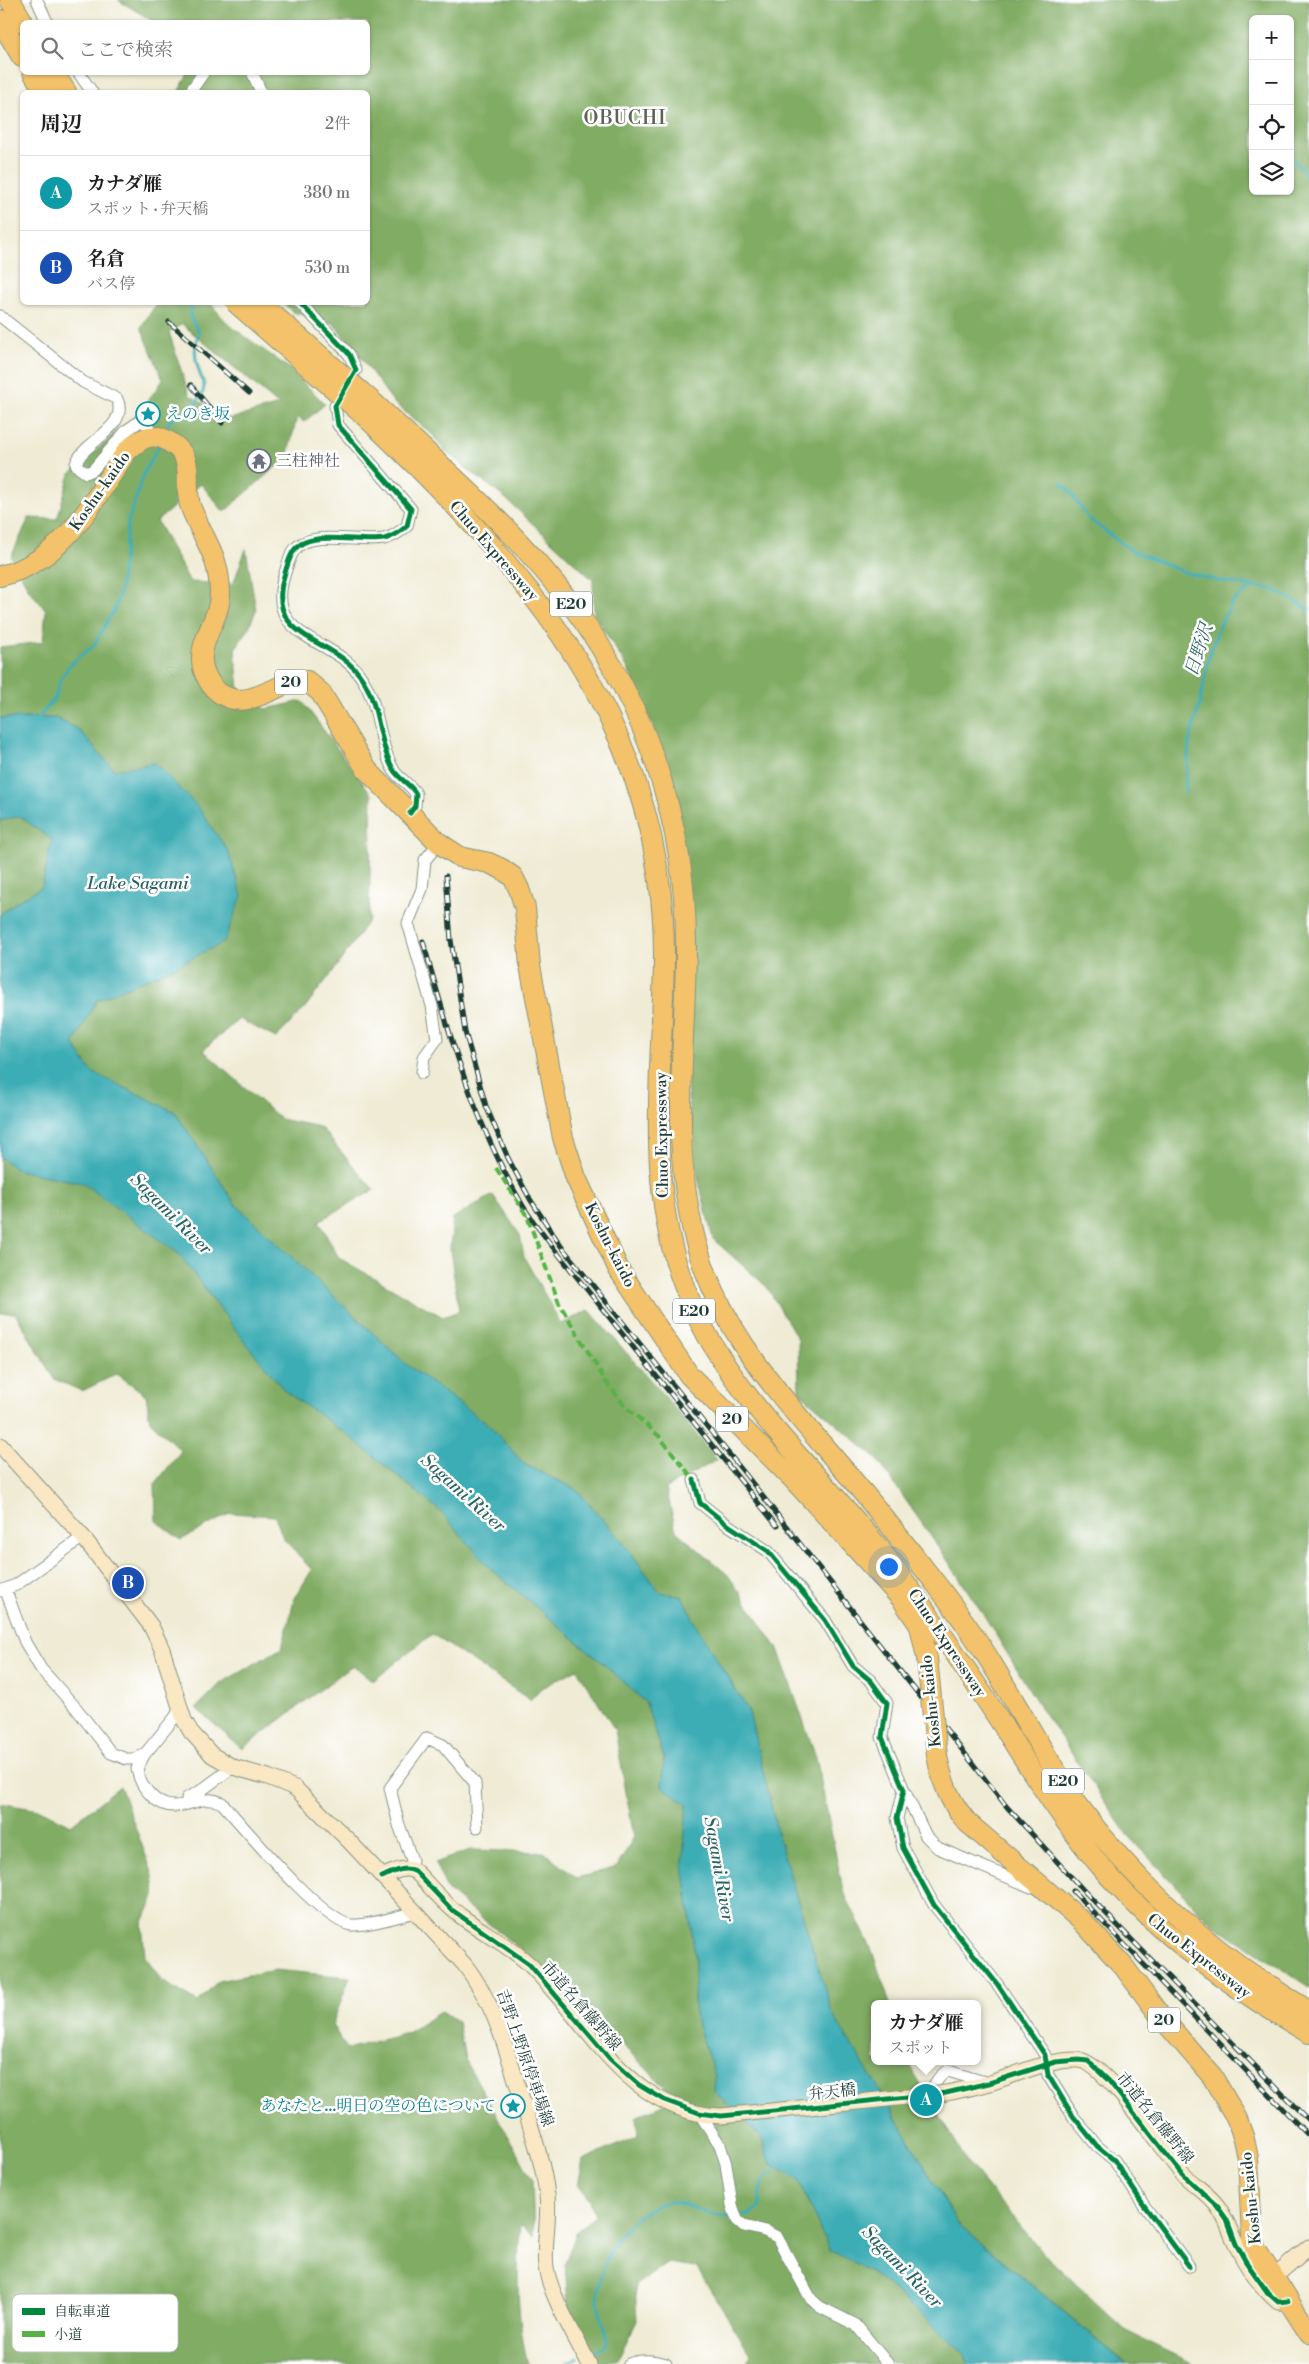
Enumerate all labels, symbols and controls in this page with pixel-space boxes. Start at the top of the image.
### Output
map controls [1249,15,1294,195]
button: + [1249,15,1294,60]
search box [20,20,370,75]
icon: search [38,34,66,62]
text: ここで検索 [78,38,173,62]
button: − [1249,60,1294,105]
button: locate [1249,105,1294,150]
district label: OBUCHI [584,106,666,130]
text: 周辺 [40,112,82,138]
text: 2件 [325,114,350,134]
button: layers [1249,150,1294,195]
text: カナダ雁 [87,172,162,196]
text: A [50,183,62,203]
text: 380 m [303,183,350,203]
text: スポット · 弁天橋 [87,199,208,219]
text: 名倉 [87,247,125,271]
text: B [50,258,62,278]
text: 530 m [304,258,350,278]
text: バス停 [87,274,135,294]
place icon: えのき坂 [135,401,161,427]
place label: えのき坂 [166,404,230,424]
street label: Koshu-kaido [65,447,135,535]
temple icon: 三柱神社 [246,448,272,474]
place label: 三柱神社 [276,451,340,471]
street label: Chuo Expressway [445,497,543,605]
road number: E20 [550,592,592,616]
water label: 日野沢 [1180,619,1219,679]
road number: 20 [275,670,307,694]
water label: Lake Sagami [86,872,189,895]
street label: Chuo Expressway [651,1071,673,1198]
water label: Sagami River [125,1168,217,1260]
street label: Koshu-kaido [580,1199,640,1291]
road number: E20 [673,1298,715,1324]
road number: 20 [716,1406,748,1432]
water label: Sagami River [416,1449,510,1537]
your location [876,1554,902,1580]
pin: B [112,1564,144,1602]
street label: Chuo Expressway [903,1585,991,1701]
street label: Koshu-kaido [916,1654,946,1748]
road number: E20 [1042,1768,1084,1794]
water label: Sagami River [698,1815,740,1924]
street label: Chuo Expressway [1143,1909,1255,2003]
street label: 市道名倉藤野線 [537,1957,625,2055]
street label: 吉野上野原停車場線 [492,1987,558,2129]
popup [871,2000,981,2065]
road number: 20 [1148,2008,1180,2032]
text: カナダ雁 [888,2011,964,2035]
text: スポット [888,2038,952,2058]
street label: 市道名倉藤野線 [1112,2068,1198,2168]
street label: 弁天橋 [807,2080,857,2104]
pin: A [910,2081,942,2119]
place icon: あなたと…明日の空の色について [500,2093,526,2119]
place label: あなたと…明日の空の色について [261,2096,496,2116]
street label: Koshu-kaido [1236,2151,1266,2245]
water label: Sagami River [857,2221,947,2313]
legend [12,2294,178,2352]
text: 自転車道 [54,2303,110,2321]
text: 小道 [54,2326,82,2344]

